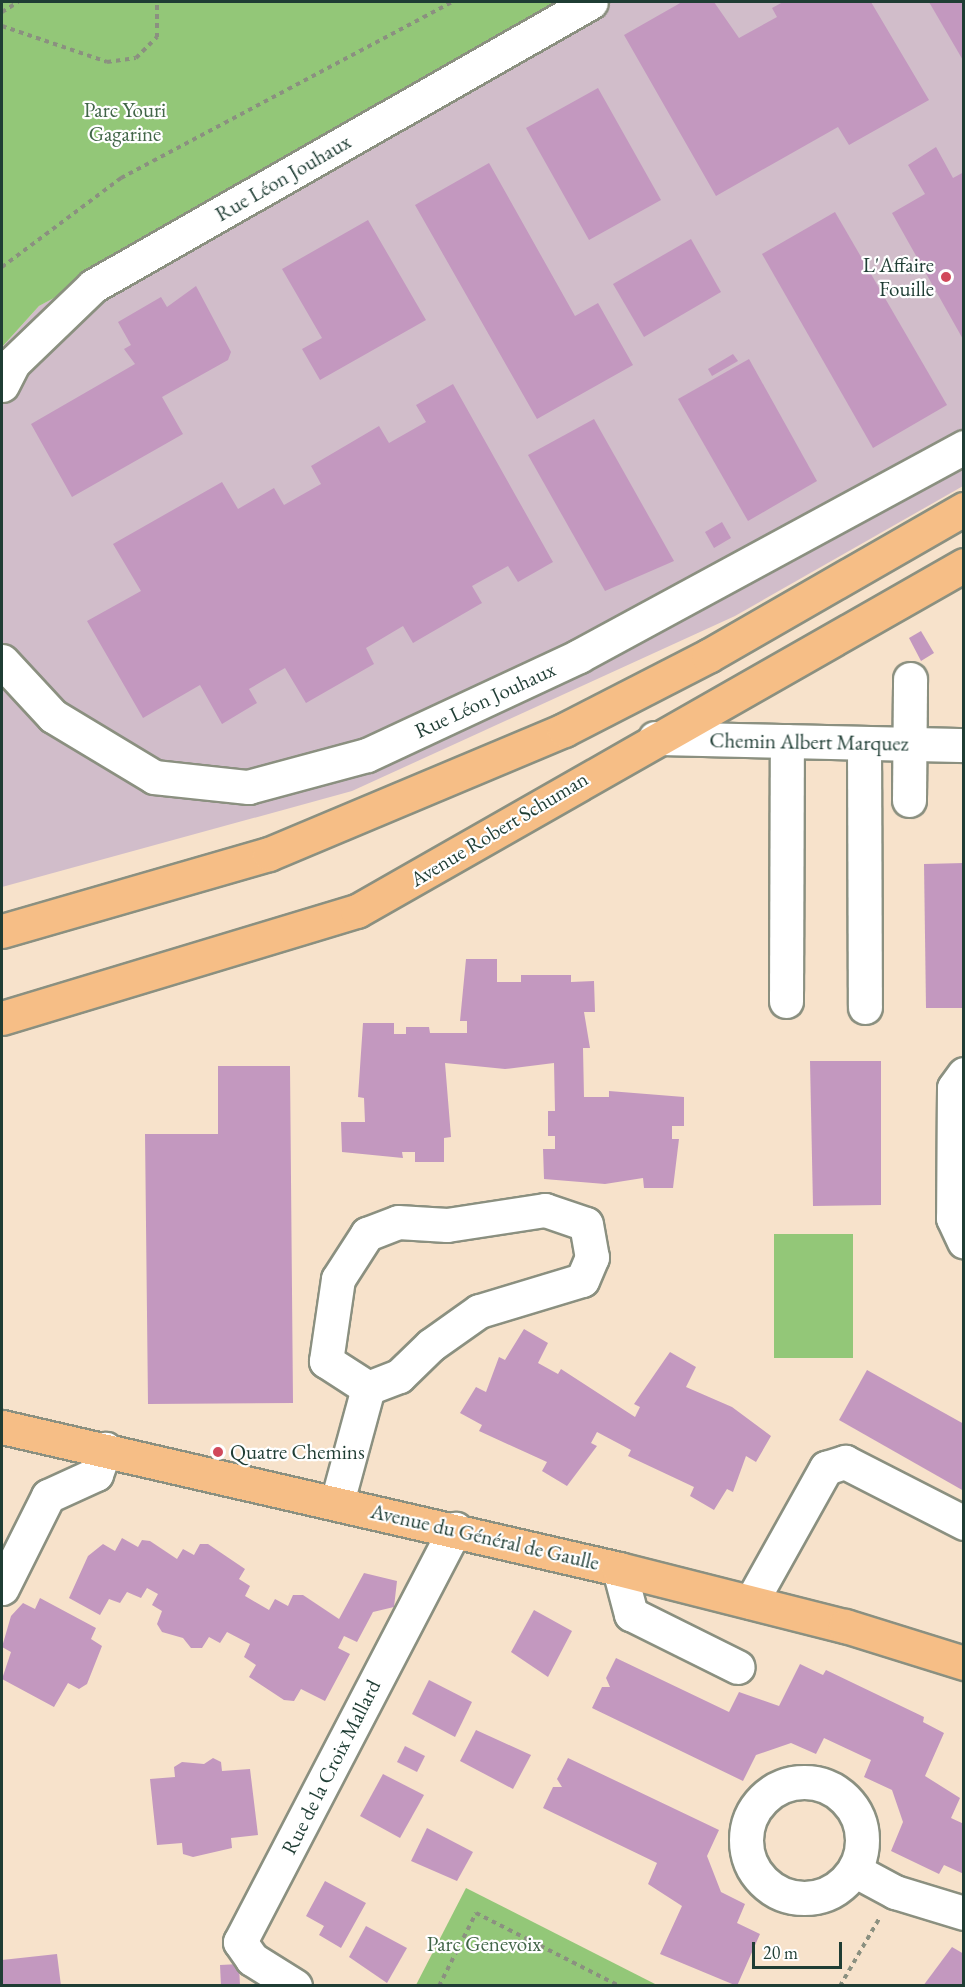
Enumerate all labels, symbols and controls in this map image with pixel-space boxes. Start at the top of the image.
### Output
park label: Parc Youri Gagarine [84,97,166,147]
street label: Rue Léon Jouhaux [211,129,355,227]
place label: L'Affaire Fouille [863,252,934,302]
marker: L'Affaire Fouille [939,270,953,284]
street label: Rue Léon Jouhaux [411,656,559,744]
street label: Chemin Albert Marquez [709,728,909,756]
street label: Avenue Robert Schuman [406,766,592,892]
place label: Quatre Chemins [230,1439,365,1465]
marker: Quatre Chemins [211,1445,225,1459]
street label: Avenue du Général de Gaulle [368,1498,602,1576]
street label: Rue de la Croix Mallard [276,1675,386,1859]
scale bar [755,1930,845,1968]
park label: Parc Genevoix [427,1931,541,1957]
text: 20 m [763,1941,798,1964]

